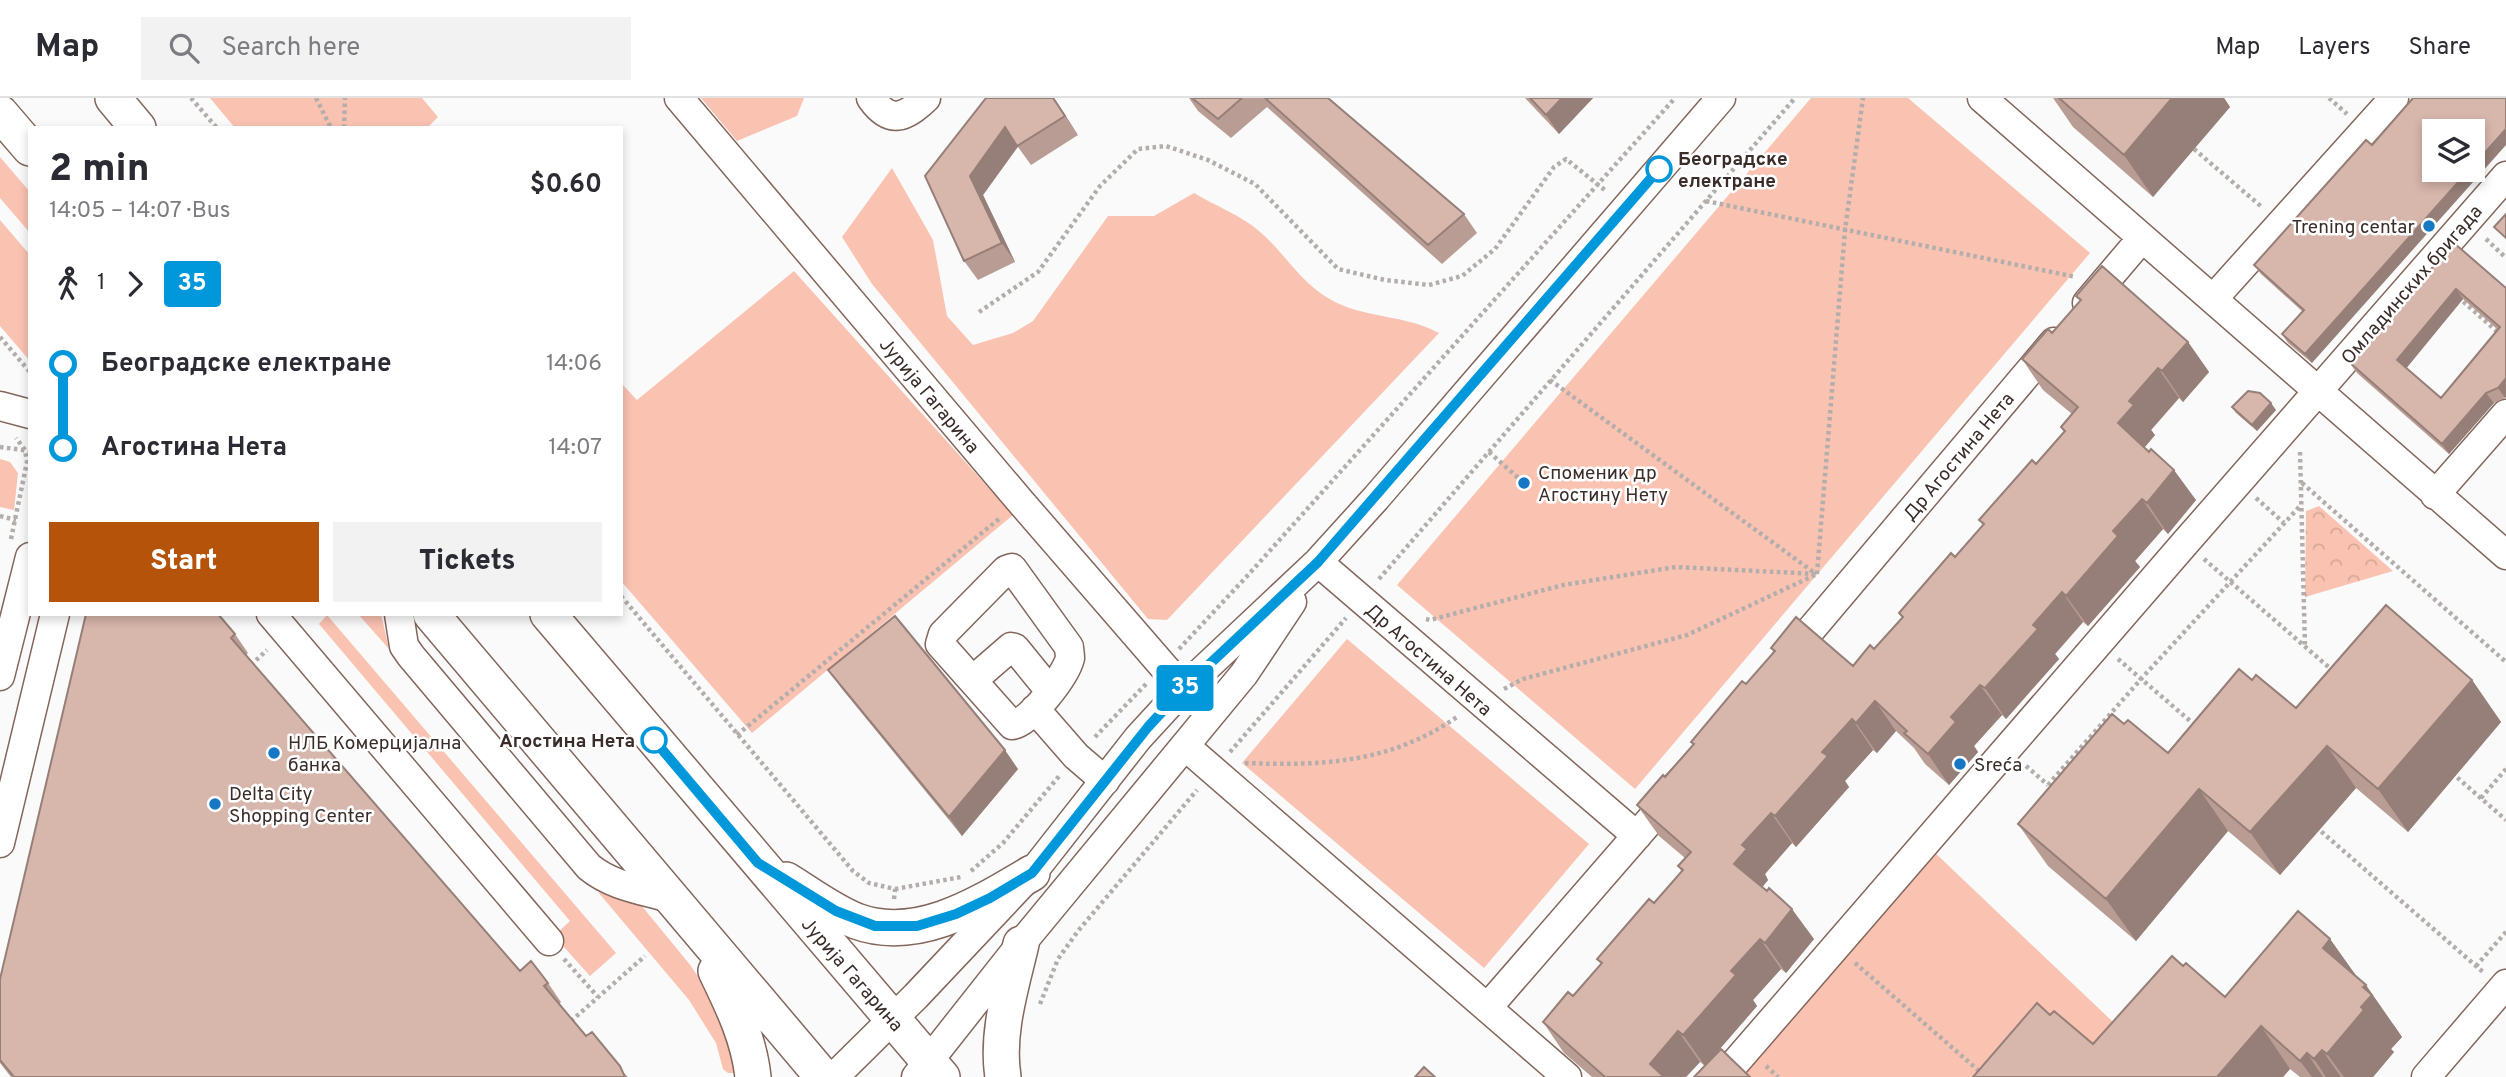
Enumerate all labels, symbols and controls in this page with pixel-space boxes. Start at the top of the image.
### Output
search box [141,17,631,80]
text: Map [35,27,99,69]
icon: search [165,29,203,67]
text: Search here [221,32,360,65]
text: Map [2215,33,2260,63]
text: Layers [2298,33,2370,63]
text: Share [2408,33,2471,63]
map controls [2422,119,2485,182]
button: layers [2422,119,2485,182]
text: 2 min [49,146,150,195]
place label: Београдске електране [1678,148,1788,194]
marker: Београдске електране [1646,156,1672,182]
text: $0.60 [530,169,602,202]
text: 14:05 – 14:07 · Bus [49,197,231,226]
street label: Омладинских бригада [2337,200,2488,370]
place label: Trening centar [2291,216,2416,240]
marker: Trening centar [2421,218,2437,234]
icon: walk [49,265,87,303]
icon: forward [116,265,154,303]
text: 1 [97,269,106,298]
text: 35 [178,269,207,299]
street label: Јурија Гагарина [873,333,984,459]
text: Београдске електране [101,348,391,381]
text: 14:06 [546,350,602,379]
street label: Др Агостина Нета [1899,388,2020,526]
text: Агостина Нета [101,432,287,465]
text: 14:07 [548,434,602,463]
place label: Споменик др Агостину Нету [1538,462,1668,508]
marker: Споменик др Агостину Нету [1516,475,1532,491]
button: Start [49,522,319,602]
button: Tickets [333,522,602,602]
street label: Др Агостина Нета [1359,599,1496,722]
line badge: 35 [1154,665,1216,711]
text: 35 [1170,673,1200,703]
marker: Агостина Нета [641,727,667,753]
place label: Агостина Нета [499,730,635,754]
place label: НЛБ Комерцијална банка [288,732,461,778]
marker: НЛБ Комерцијална банка [266,745,282,761]
place label: Sreća [1974,754,2022,778]
marker: Sreća [1952,756,1968,772]
place label: Delta City Shopping Center [229,783,373,829]
marker: Delta City Shopping Center [207,796,223,812]
street label: Јурија Гагарина [795,913,908,1037]

